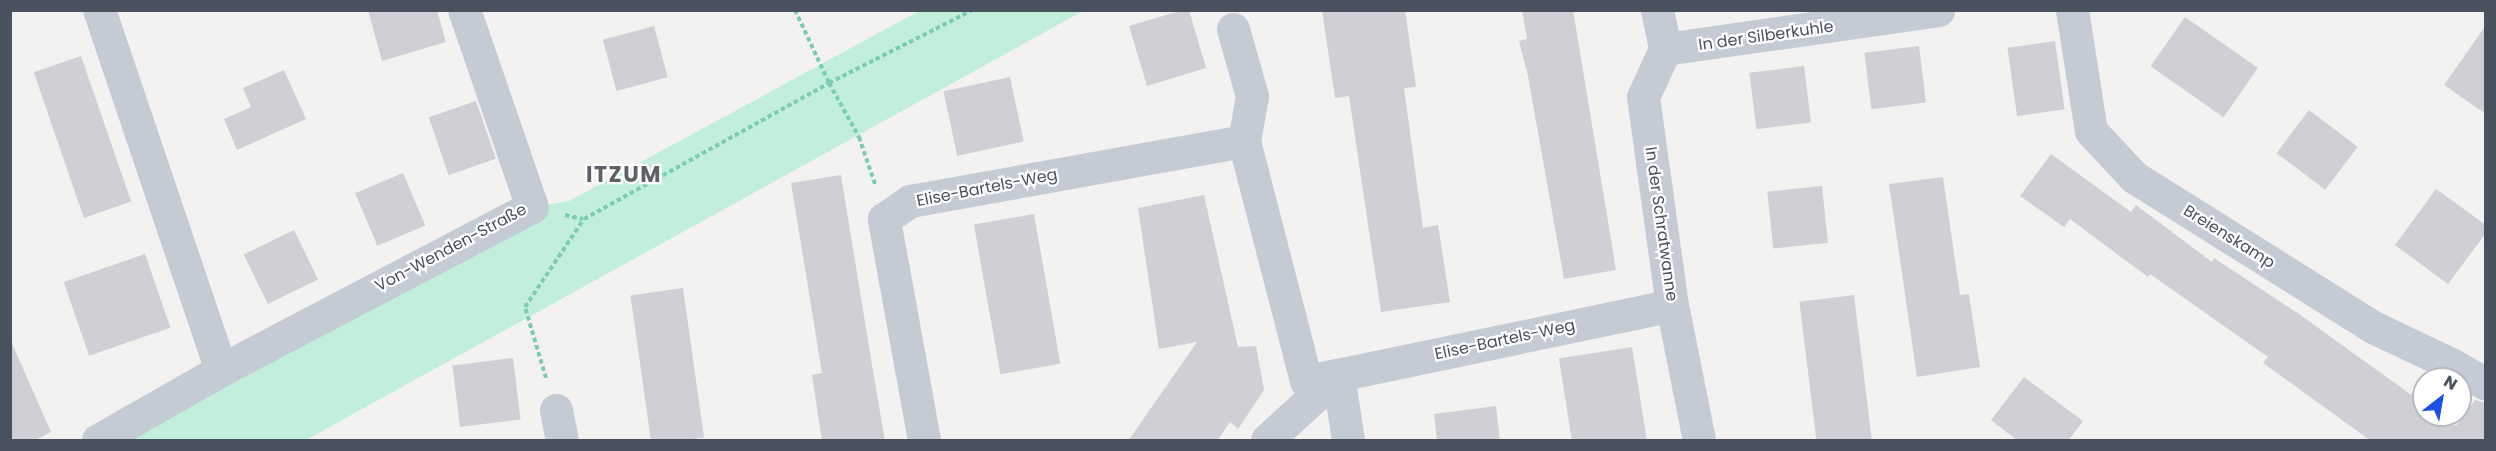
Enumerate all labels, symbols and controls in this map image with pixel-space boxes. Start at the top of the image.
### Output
street label: In der Silberkuhle [1697,17,1835,55]
street label: In der Schratwanne [1641,146,1681,302]
district label: ITZUM [586,162,662,188]
street label: Elise-Bartels-Weg [915,165,1059,211]
street label: Von-Wenden-Straße [372,200,530,296]
street label: Breienskamp [2180,201,2278,273]
street label: Elise-Bartels-Weg [1433,316,1577,364]
north arrow [2412,367,2472,427]
text: N [2439,370,2462,396]

